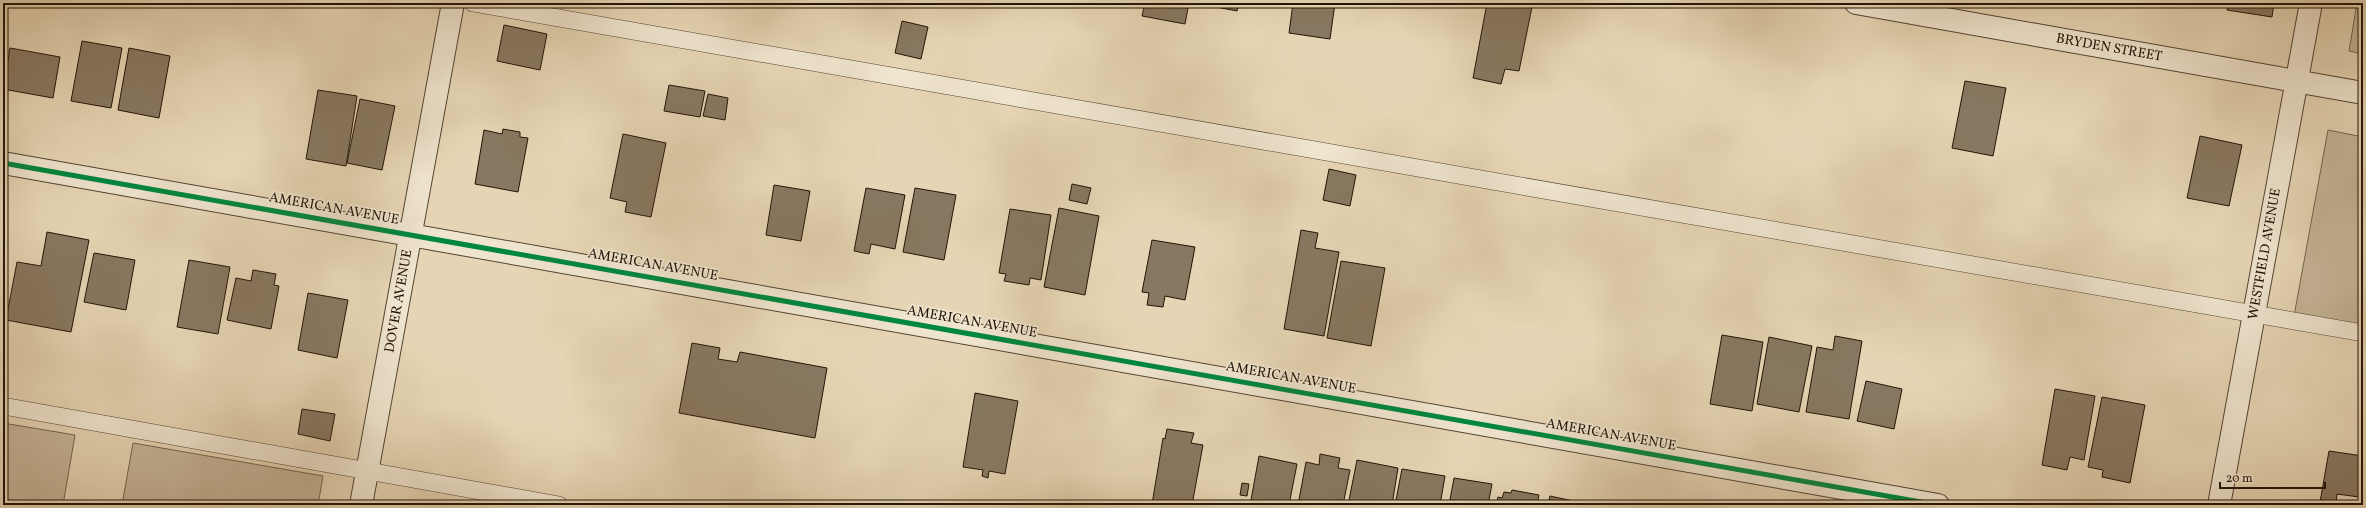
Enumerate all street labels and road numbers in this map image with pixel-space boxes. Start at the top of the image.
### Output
street label: BRYDEN STREET [2054,29,2164,67]
street label: WESTFIELD AVENUE [2244,187,2286,321]
street label: AMERICAN AVENUE [267,188,401,230]
street label: AMERICAN AVENUE [586,244,720,286]
street label: DOVER AVENUE [381,248,417,354]
street label: AMERICAN AVENUE [905,301,1039,343]
street label: AMERICAN AVENUE [1224,357,1358,399]
street label: AMERICAN AVENUE [1544,414,1678,456]

